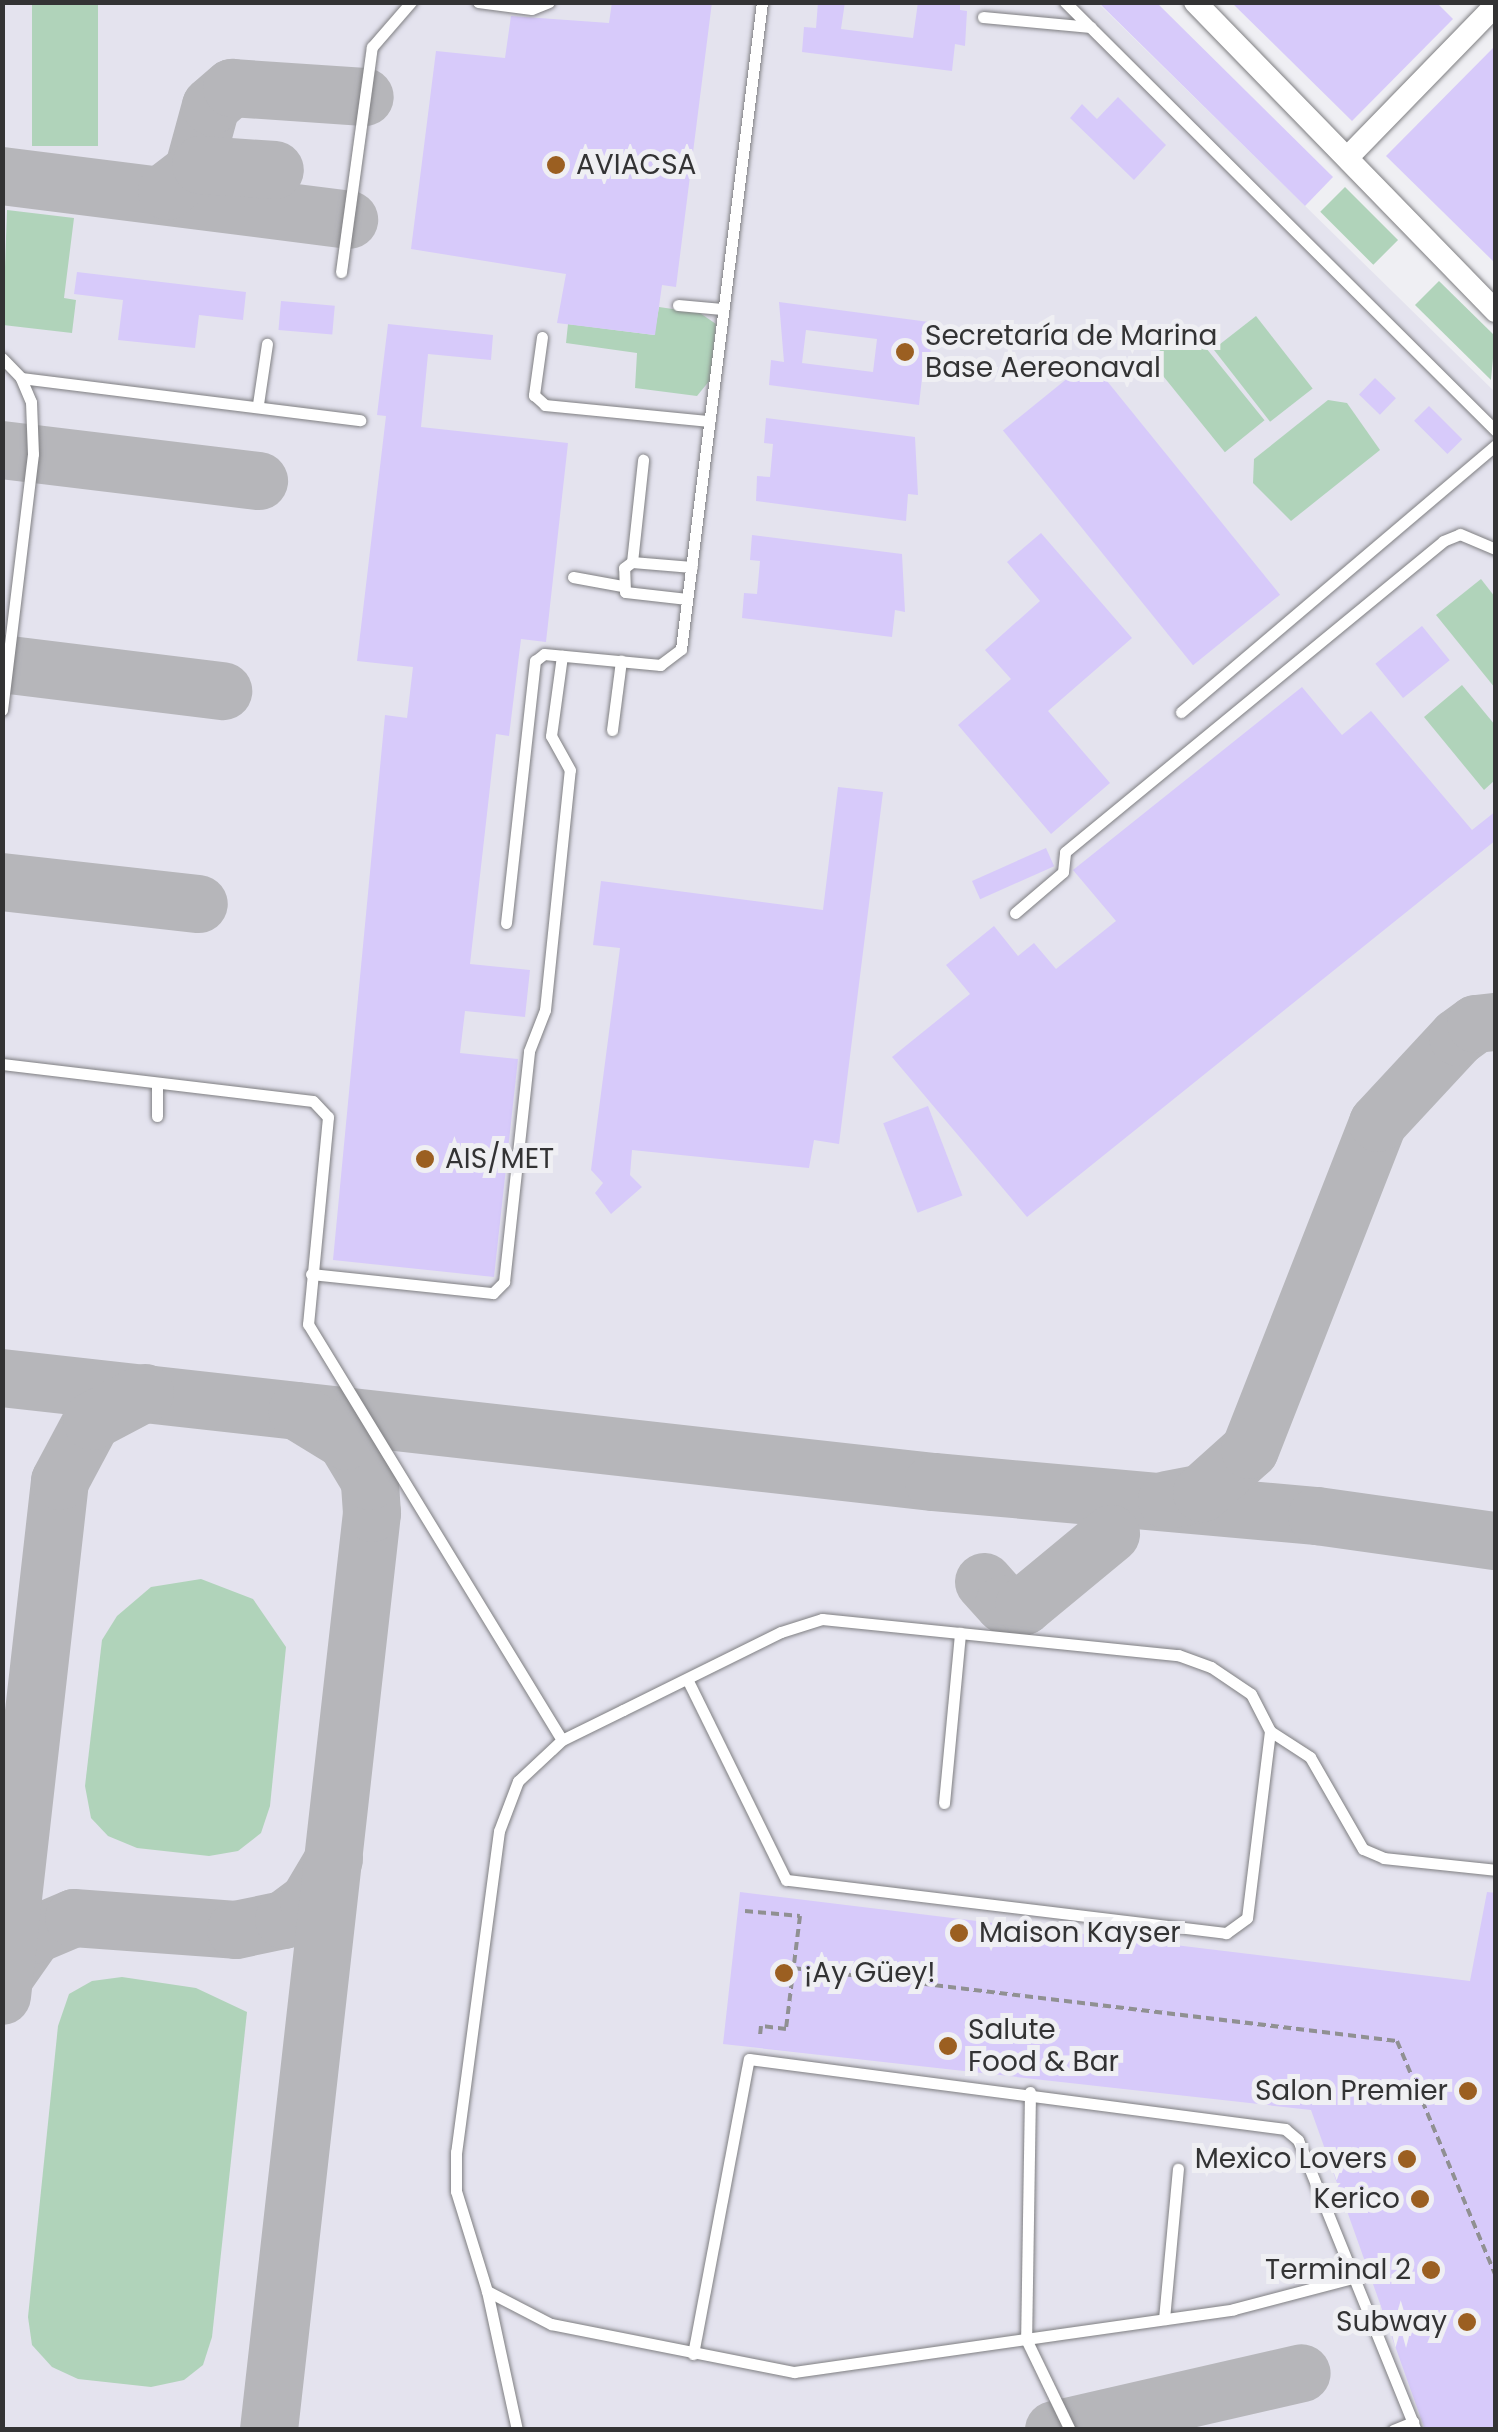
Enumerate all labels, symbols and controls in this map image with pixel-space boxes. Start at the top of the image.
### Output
place label: AVIACSA [576,148,696,182]
marker: AVIACSA [545,154,567,176]
place label: Secretaría de Marina Base Aereonaval [925,319,1217,385]
marker: Secretaría de Marina Base Aereonaval [894,341,916,363]
place label: AIS/MET [445,1142,554,1176]
marker: AIS/MET [414,1148,436,1170]
place label: Maison Kayser [979,1916,1181,1950]
marker: Maison Kayser [948,1922,970,1944]
place label: ¡Ay Güey! [804,1956,936,1990]
marker: ¡Ay Güey! [773,1962,795,1984]
place label: Salute Food & Bar [968,2013,1119,2079]
marker: Salute Food & Bar [937,2035,959,2057]
place label: Salon Premier [1255,2074,1448,2108]
marker: Salon Premier [1457,2080,1479,2102]
place label: Mexico Lovers [1195,2142,1387,2176]
marker: Mexico Lovers [1396,2148,1418,2170]
place label: Kerico [1314,2182,1400,2216]
marker: Kerico [1409,2188,1431,2210]
place label: Terminal 2 [1265,2253,1411,2287]
marker: Terminal 2 [1420,2259,1442,2281]
place label: Subway [1336,2305,1447,2339]
marker: Subway [1456,2311,1478,2333]

